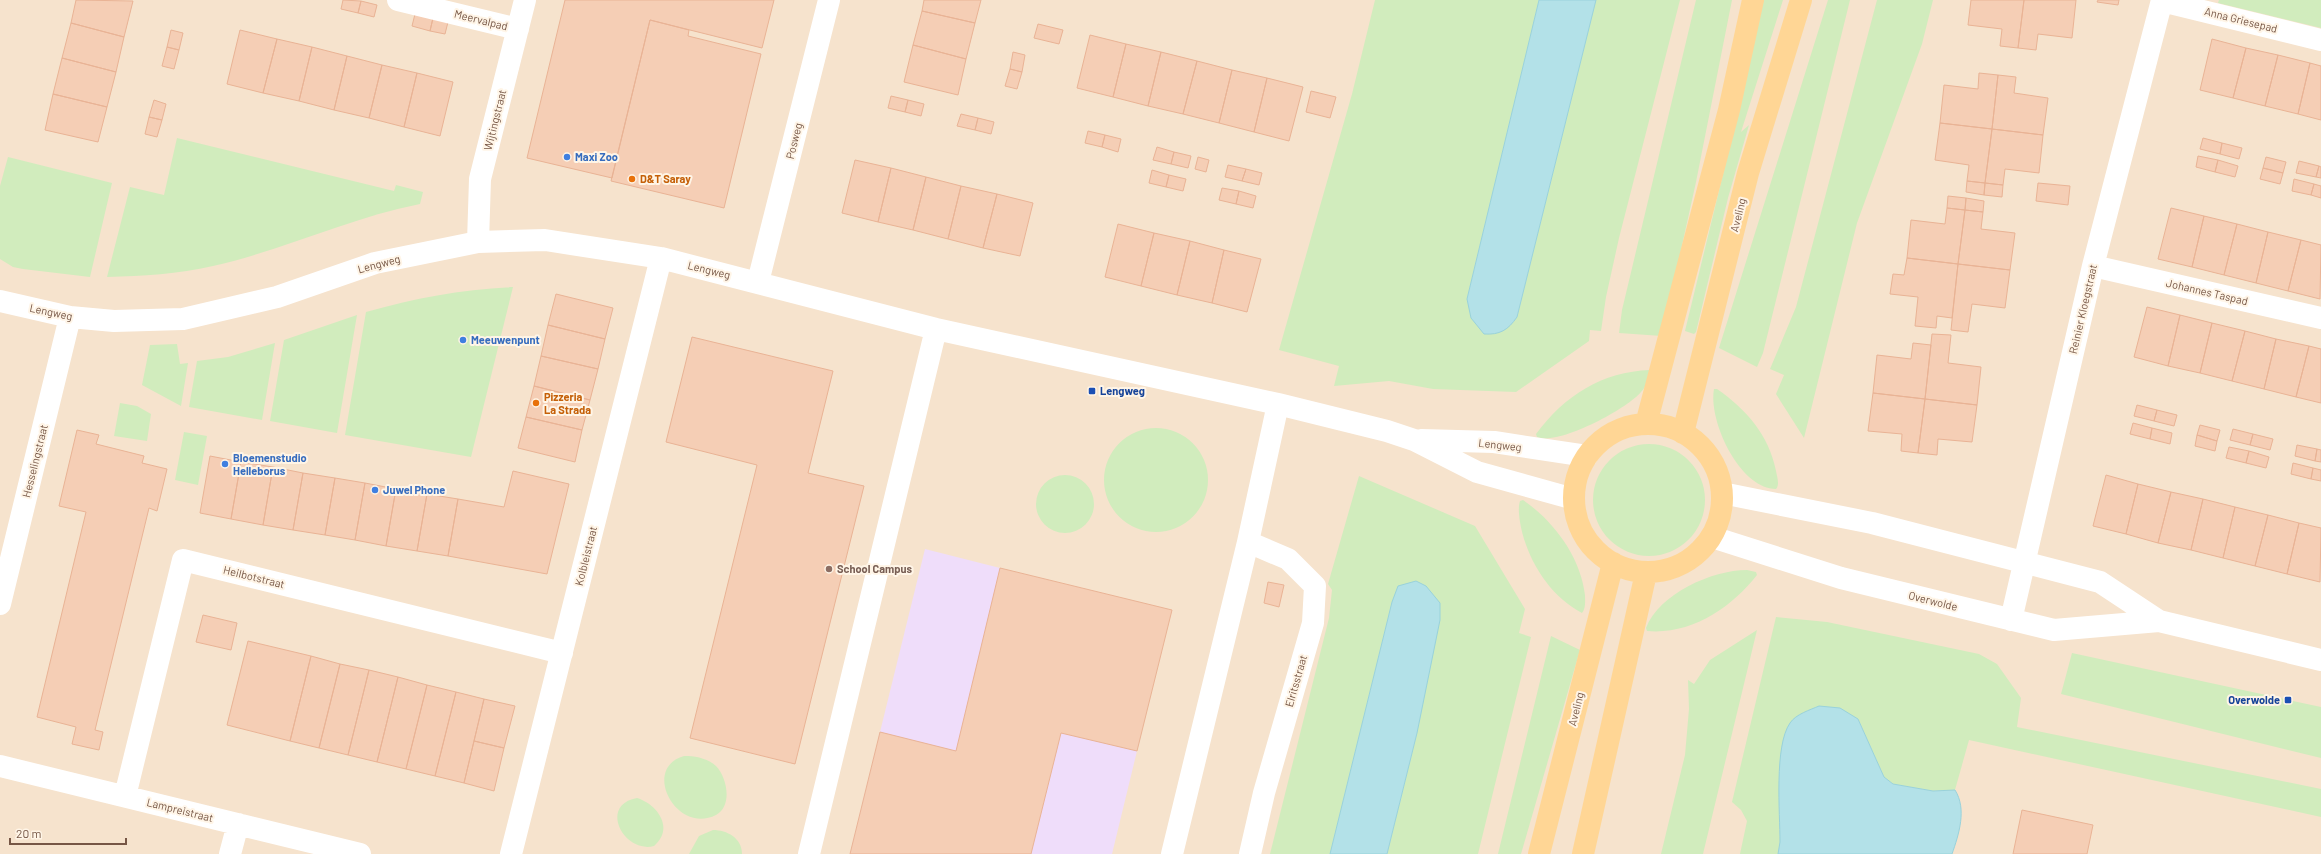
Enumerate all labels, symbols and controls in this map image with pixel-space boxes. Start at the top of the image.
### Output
street label: Anna Griesepad [2203,4,2279,35]
street label: Meervalpad [453,7,509,32]
street label: Wijtingstraat [481,88,508,152]
street label: Posweg [783,121,804,160]
place label: Maxi Zoo [575,150,618,163]
marker: Maxi Zoo [562,152,572,162]
place label: D&T Saray [640,172,691,185]
marker: D&T Saray [627,174,637,184]
street label: Aveling [1727,196,1748,233]
street label: Lengweg [356,252,402,275]
street label: Lengweg [686,258,732,281]
street label: Reinier Kloegstraat [2066,263,2099,355]
street label: Johannes Taspad [2165,276,2249,307]
street label: Lengweg [29,301,74,322]
place label: Meeuwenpunt [471,333,540,346]
marker: Meeuwenpunt [458,335,468,345]
place label: Lengweg [1100,384,1145,397]
marker: Lengweg [1087,386,1097,396]
place label: Pizzeria La Strada [544,390,591,416]
marker: Pizzeria La Strada [531,398,541,408]
street label: Hesselingstraat [19,423,50,499]
street label: Lengweg [1478,436,1522,453]
place label: Bloemenstudio Helleborus [233,451,307,477]
marker: Bloemenstudio Helleborus [220,459,230,469]
place label: Juwel Phone [383,483,445,496]
marker: Juwel Phone [370,485,380,495]
street label: Kolbleistraat [572,525,599,587]
place label: School Campus [837,562,912,575]
street label: Heilbotstraat [222,563,286,590]
marker: School Campus [824,564,834,574]
street label: Overwolde [1907,588,1959,613]
street label: Elritsstraat [1282,653,1309,708]
street label: Aveling [1565,690,1586,727]
place label: Overwolde [2228,693,2280,706]
marker: Overwolde [2283,695,2293,705]
street label: Lampreistraat [145,795,215,824]
scale bar [10,820,126,846]
text: 20 m [16,826,42,840]

